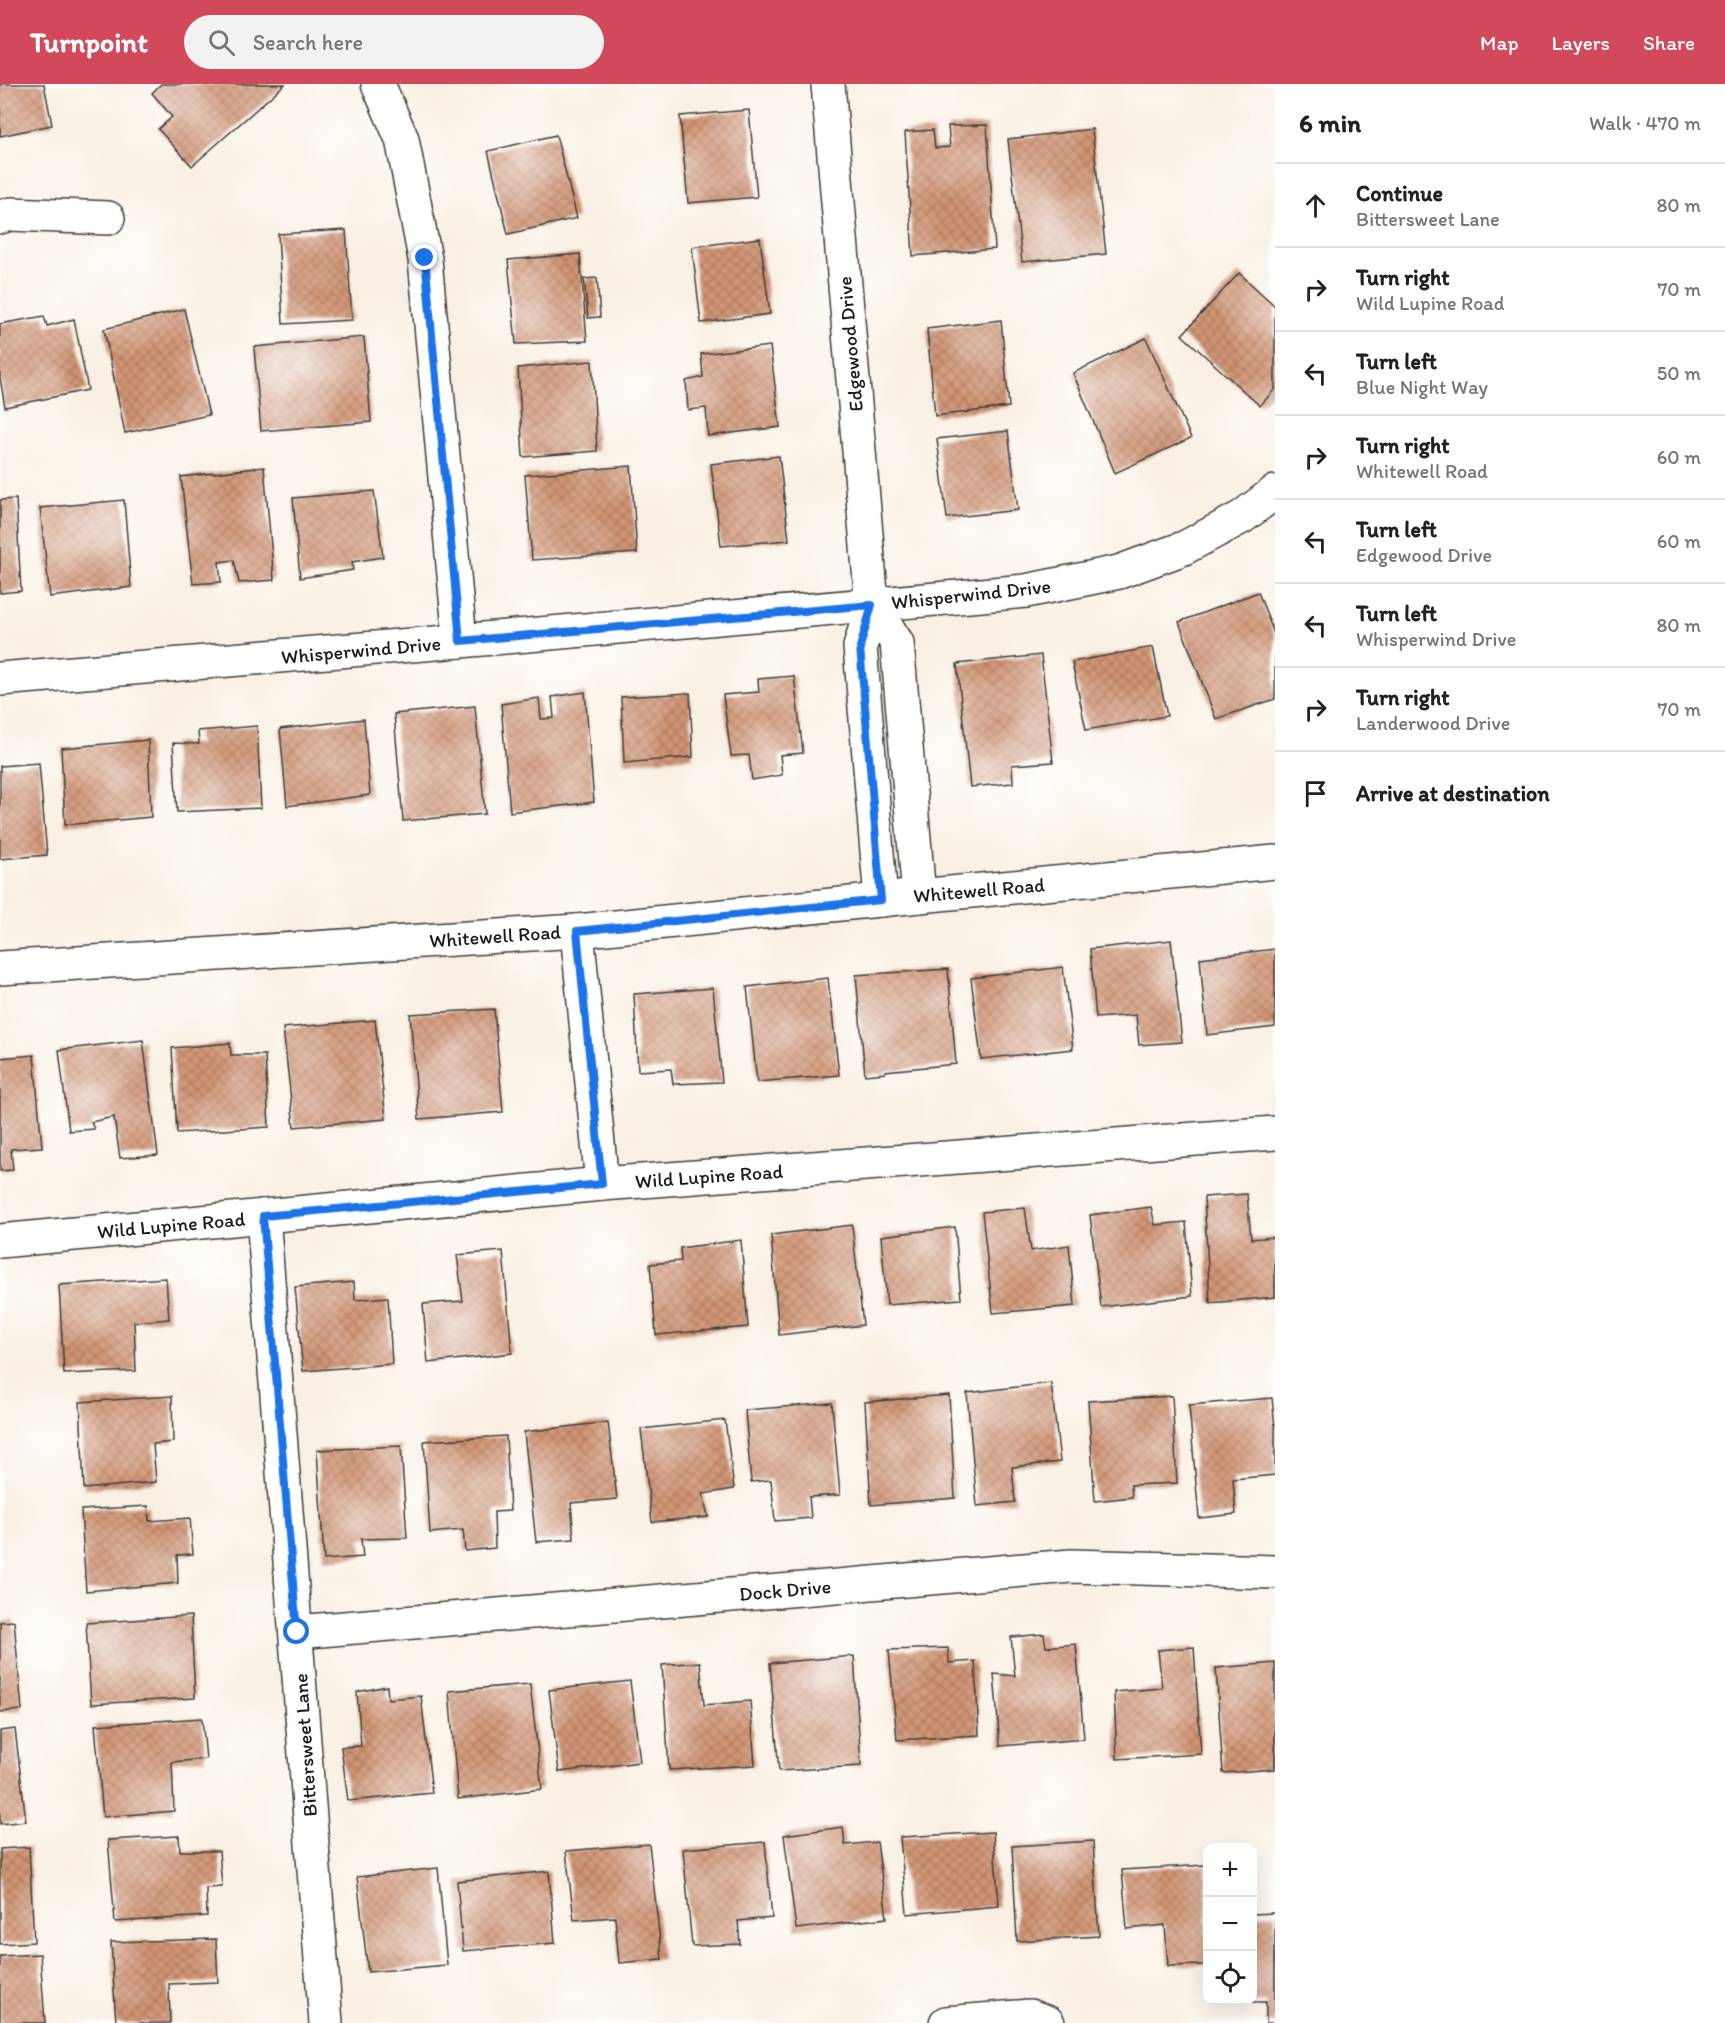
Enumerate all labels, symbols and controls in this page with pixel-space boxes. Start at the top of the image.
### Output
search box [184,15,604,69]
text: Turnpoint [30,25,148,59]
icon: search [205,26,238,59]
text: Search here [253,29,363,56]
text: Map [1480,30,1519,55]
text: Layers [1552,30,1610,55]
text: Share [1643,30,1695,55]
text: 6 min [1299,107,1361,139]
text: Walk · 470 m [1589,111,1701,135]
text: Continue [1356,180,1443,207]
icon: ahead [1299,189,1332,222]
text: 80 m [1656,193,1701,217]
text: Bittersweet Lane [1356,207,1500,231]
route end [411,244,437,270]
text: Turn right [1356,264,1450,291]
icon: right [1299,273,1332,306]
street label: Edgewood Drive [832,275,868,413]
text: 70 m [1657,277,1701,301]
text: Wild Lupine Road [1356,291,1504,315]
text: Turn left [1356,348,1437,375]
icon: left [1299,357,1332,390]
text: 50 m [1657,361,1701,385]
text: Blue Night Way [1356,375,1488,399]
text: Turn right [1356,432,1450,459]
icon: right [1299,441,1332,474]
text: 60 m [1657,445,1701,469]
text: Whitewell Road [1356,459,1488,483]
text: Turn left [1356,516,1437,543]
icon: left [1299,525,1332,558]
text: 60 m [1657,529,1701,553]
text: Edgewood Drive [1356,543,1492,567]
street label: Whisperwind Drive [890,574,1052,614]
text: Turn left [1356,600,1437,627]
icon: left [1299,609,1332,642]
text: 80 m [1656,613,1701,637]
text: Whisperwind Drive [1356,627,1516,651]
street label: Whisperwind Drive [280,631,442,669]
text: Turn right [1356,684,1450,711]
icon: right [1299,693,1332,726]
text: 70 m [1657,697,1701,721]
text: Landerwood Drive [1356,711,1510,735]
icon: arrive [1299,777,1332,810]
text: Arrive at destination [1356,780,1550,807]
street label: Whitewell Road [912,872,1046,908]
street label: Whitewell Road [428,919,562,953]
street label: Wild Lupine Road [634,1159,784,1193]
street label: Wild Lupine Road [96,1207,246,1243]
street label: Dock Drive [738,1574,832,1606]
route start [283,1618,309,1644]
street label: Bittersweet Lane [288,1672,322,1818]
map controls [1203,1843,1257,2005]
button: + [1203,1843,1257,1897]
button: − [1203,1897,1257,1951]
button: locate [1203,1951,1257,2005]

